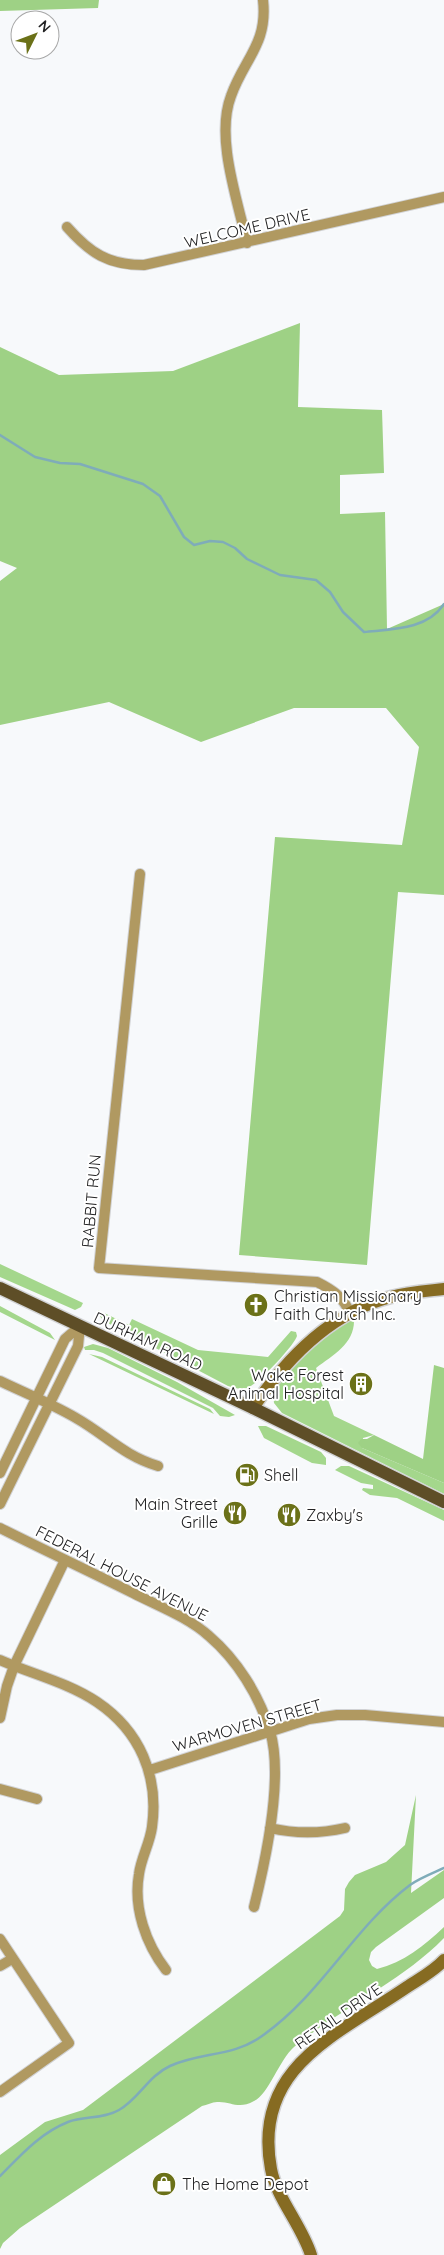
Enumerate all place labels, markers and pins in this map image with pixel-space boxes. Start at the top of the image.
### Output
place label: Christian Missionary Faith Church Inc. [274,1286,422,1324]
church icon: Christian Missionary Faith Church Inc. [243,1292,269,1318]
place label: Wake Forest Animal Hospital [228,1365,344,1403]
building icon: Wake Forest Animal Hospital [348,1371,374,1397]
fuel station icon: Shell [234,1462,260,1488]
place label: Shell [264,1465,298,1485]
place label: Main Street Grille [134,1494,218,1532]
restaurant icon: Main Street Grille [222,1500,248,1526]
restaurant icon: Zaxby's [276,1502,302,1528]
place label: Zaxby's [306,1505,363,1525]
shop icon: The Home Depot [151,2171,177,2197]
place label: The Home Depot [182,2174,309,2194]

